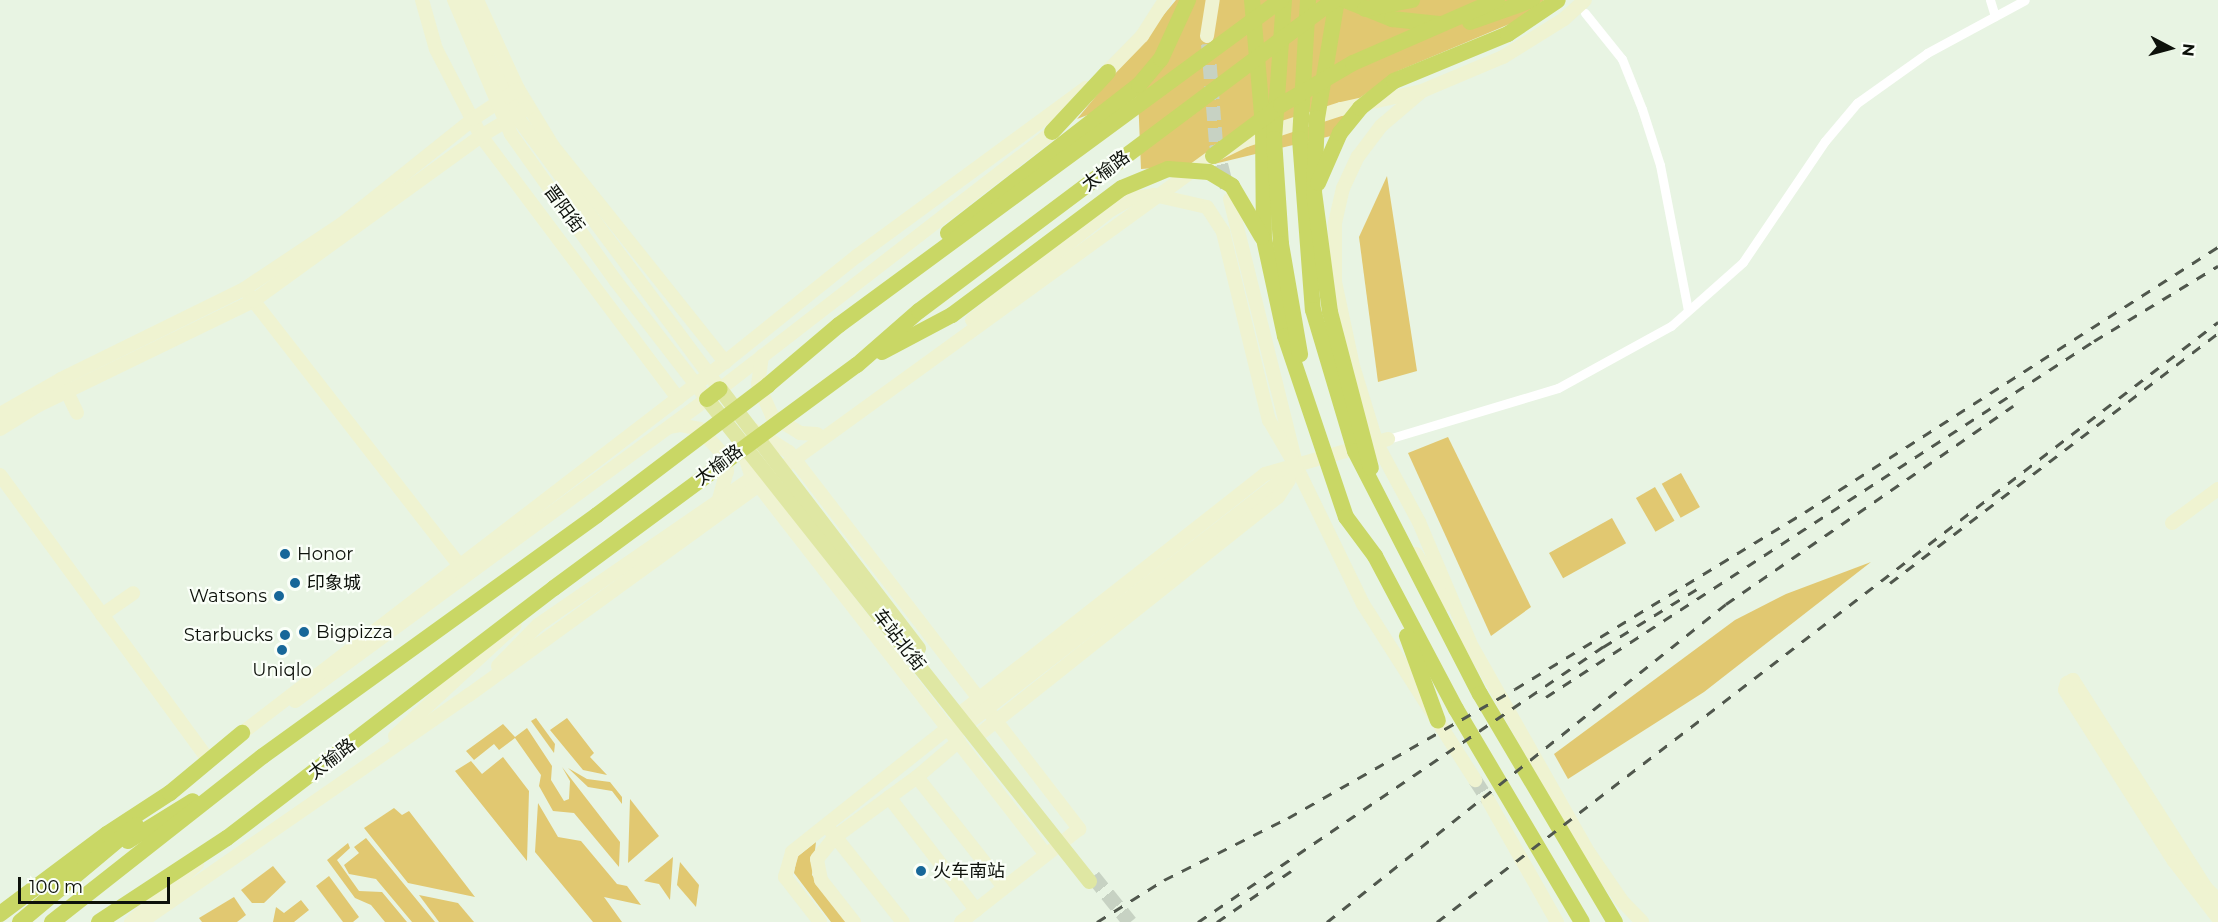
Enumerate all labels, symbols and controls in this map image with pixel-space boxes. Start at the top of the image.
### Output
north arrow [2140,18,2200,78]
text: N [2178,43,2199,57]
street label: 太榆路 [1078,146,1134,196]
street label: 晋阳街 [539,181,589,237]
street label: 太榆路 [691,440,747,490]
place label: Honor [297,543,354,565]
marker: Honor [278,547,292,561]
place label: 印象城 [307,572,361,594]
marker: 印象城 [288,576,302,590]
place label: Watsons [189,585,267,607]
marker: Watsons [272,589,286,603]
street label: 车站北街 [868,605,930,675]
place label: Bigpizza [316,621,393,643]
place label: Starbucks [184,624,273,646]
marker: Bigpizza [297,625,311,639]
marker: Starbucks [278,628,292,642]
marker: Uniqlo [275,643,289,657]
place label: Uniqlo [252,659,312,681]
street label: 太榆路 [304,734,360,784]
place label: 火车南站 [933,860,1005,882]
marker: 火车南站 [914,864,928,878]
scale bar [21,865,172,903]
text: 100 m [29,876,83,898]

